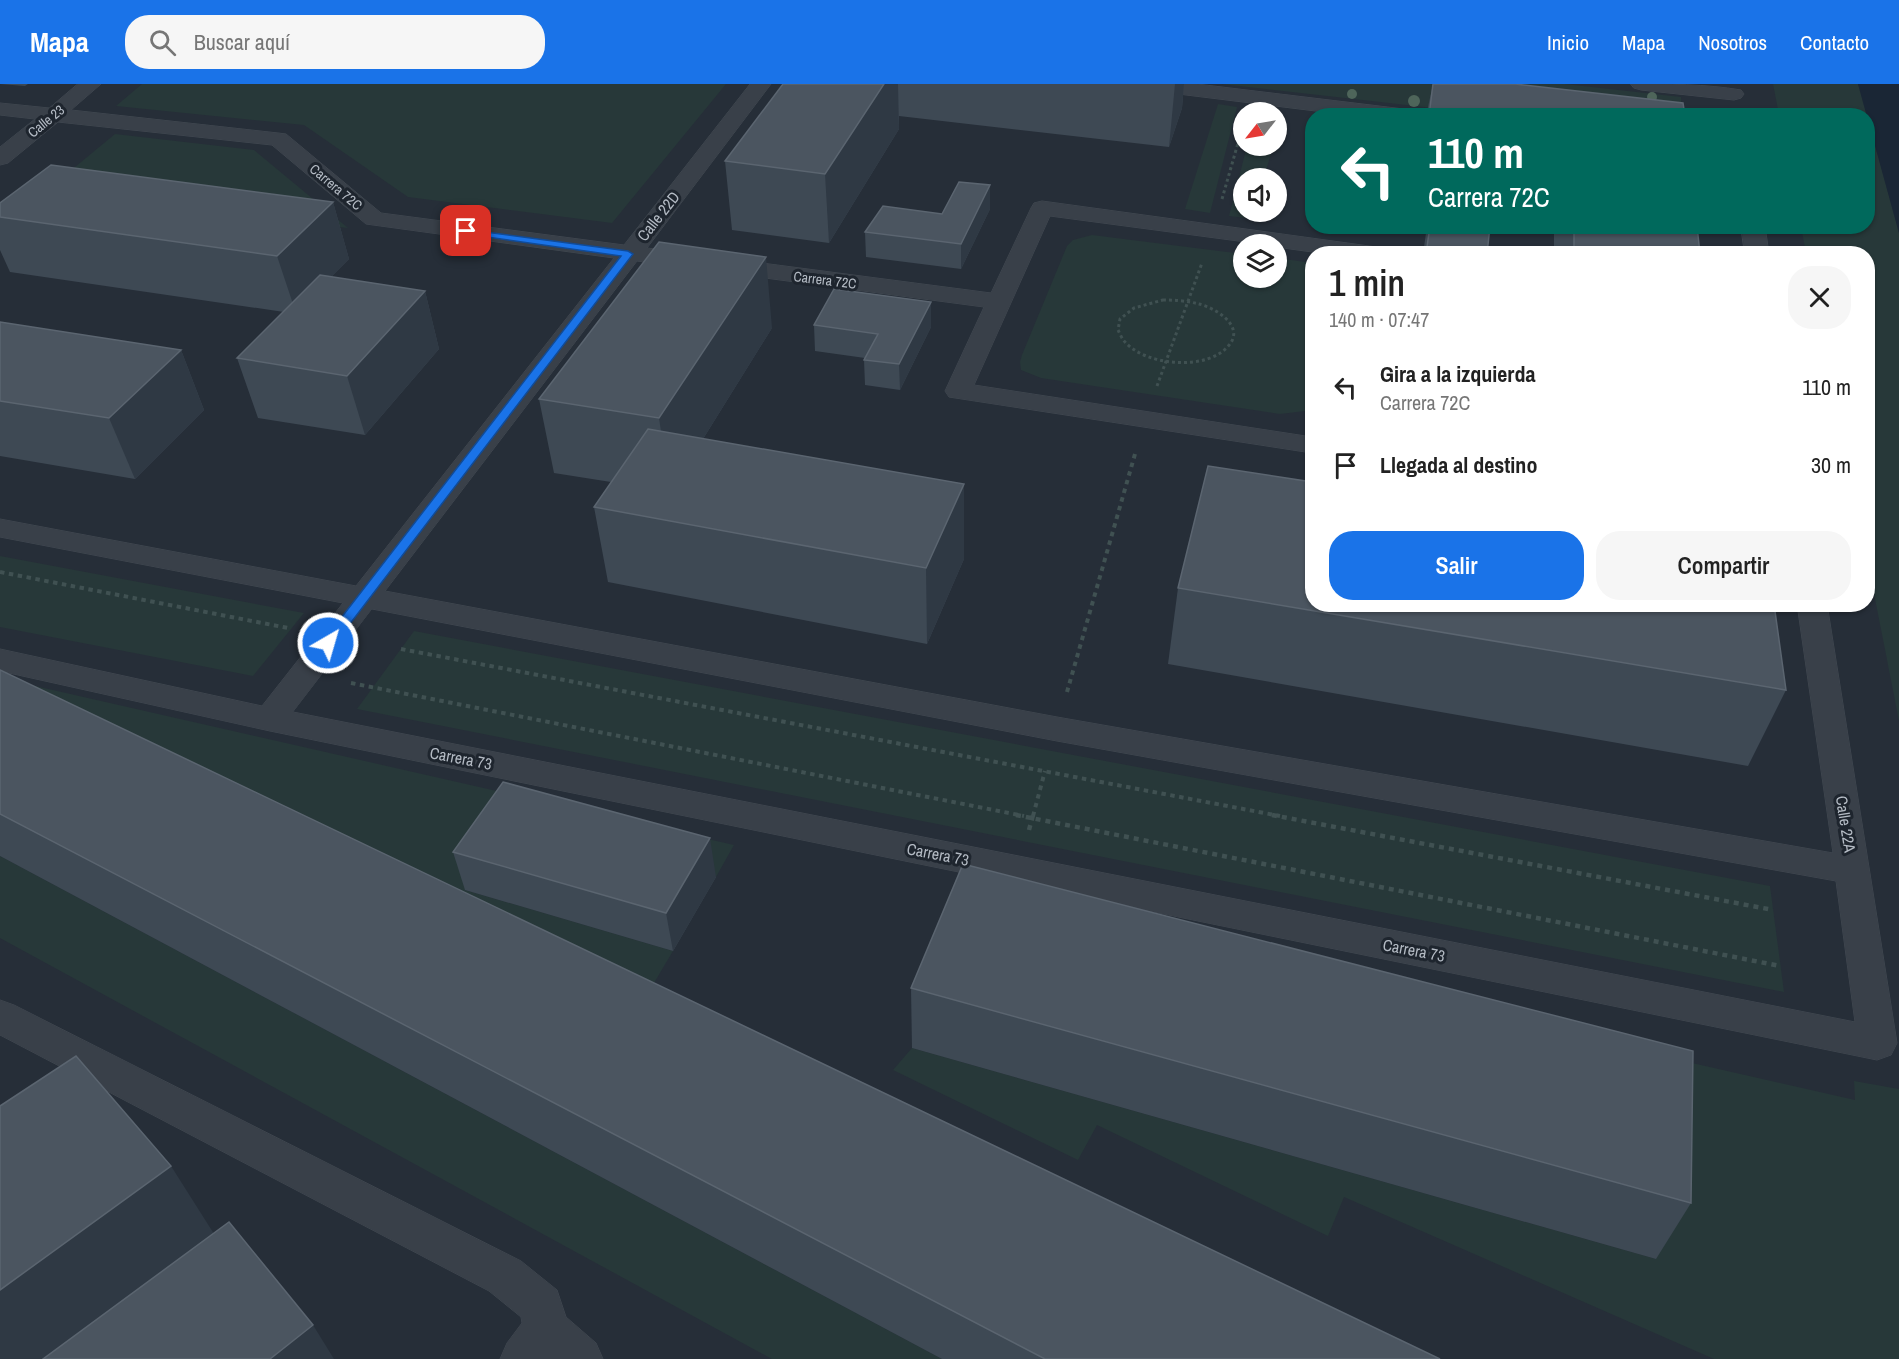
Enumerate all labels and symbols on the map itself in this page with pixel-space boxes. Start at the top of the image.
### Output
street label: Calle 23 [24,101,68,141]
north arrow [1233,102,1287,156]
street label: Carrera 72C [306,160,366,214]
street label: Calle 22D [632,187,684,245]
pin [440,205,491,256]
street label: Carrera 72C [793,267,857,293]
position arrow [296,611,360,675]
street label: Carrera 73 [428,741,494,775]
street label: Calle 22A [1831,794,1861,854]
street label: Carrera 73 [905,837,971,871]
street label: Carrera 73 [1381,933,1447,967]

